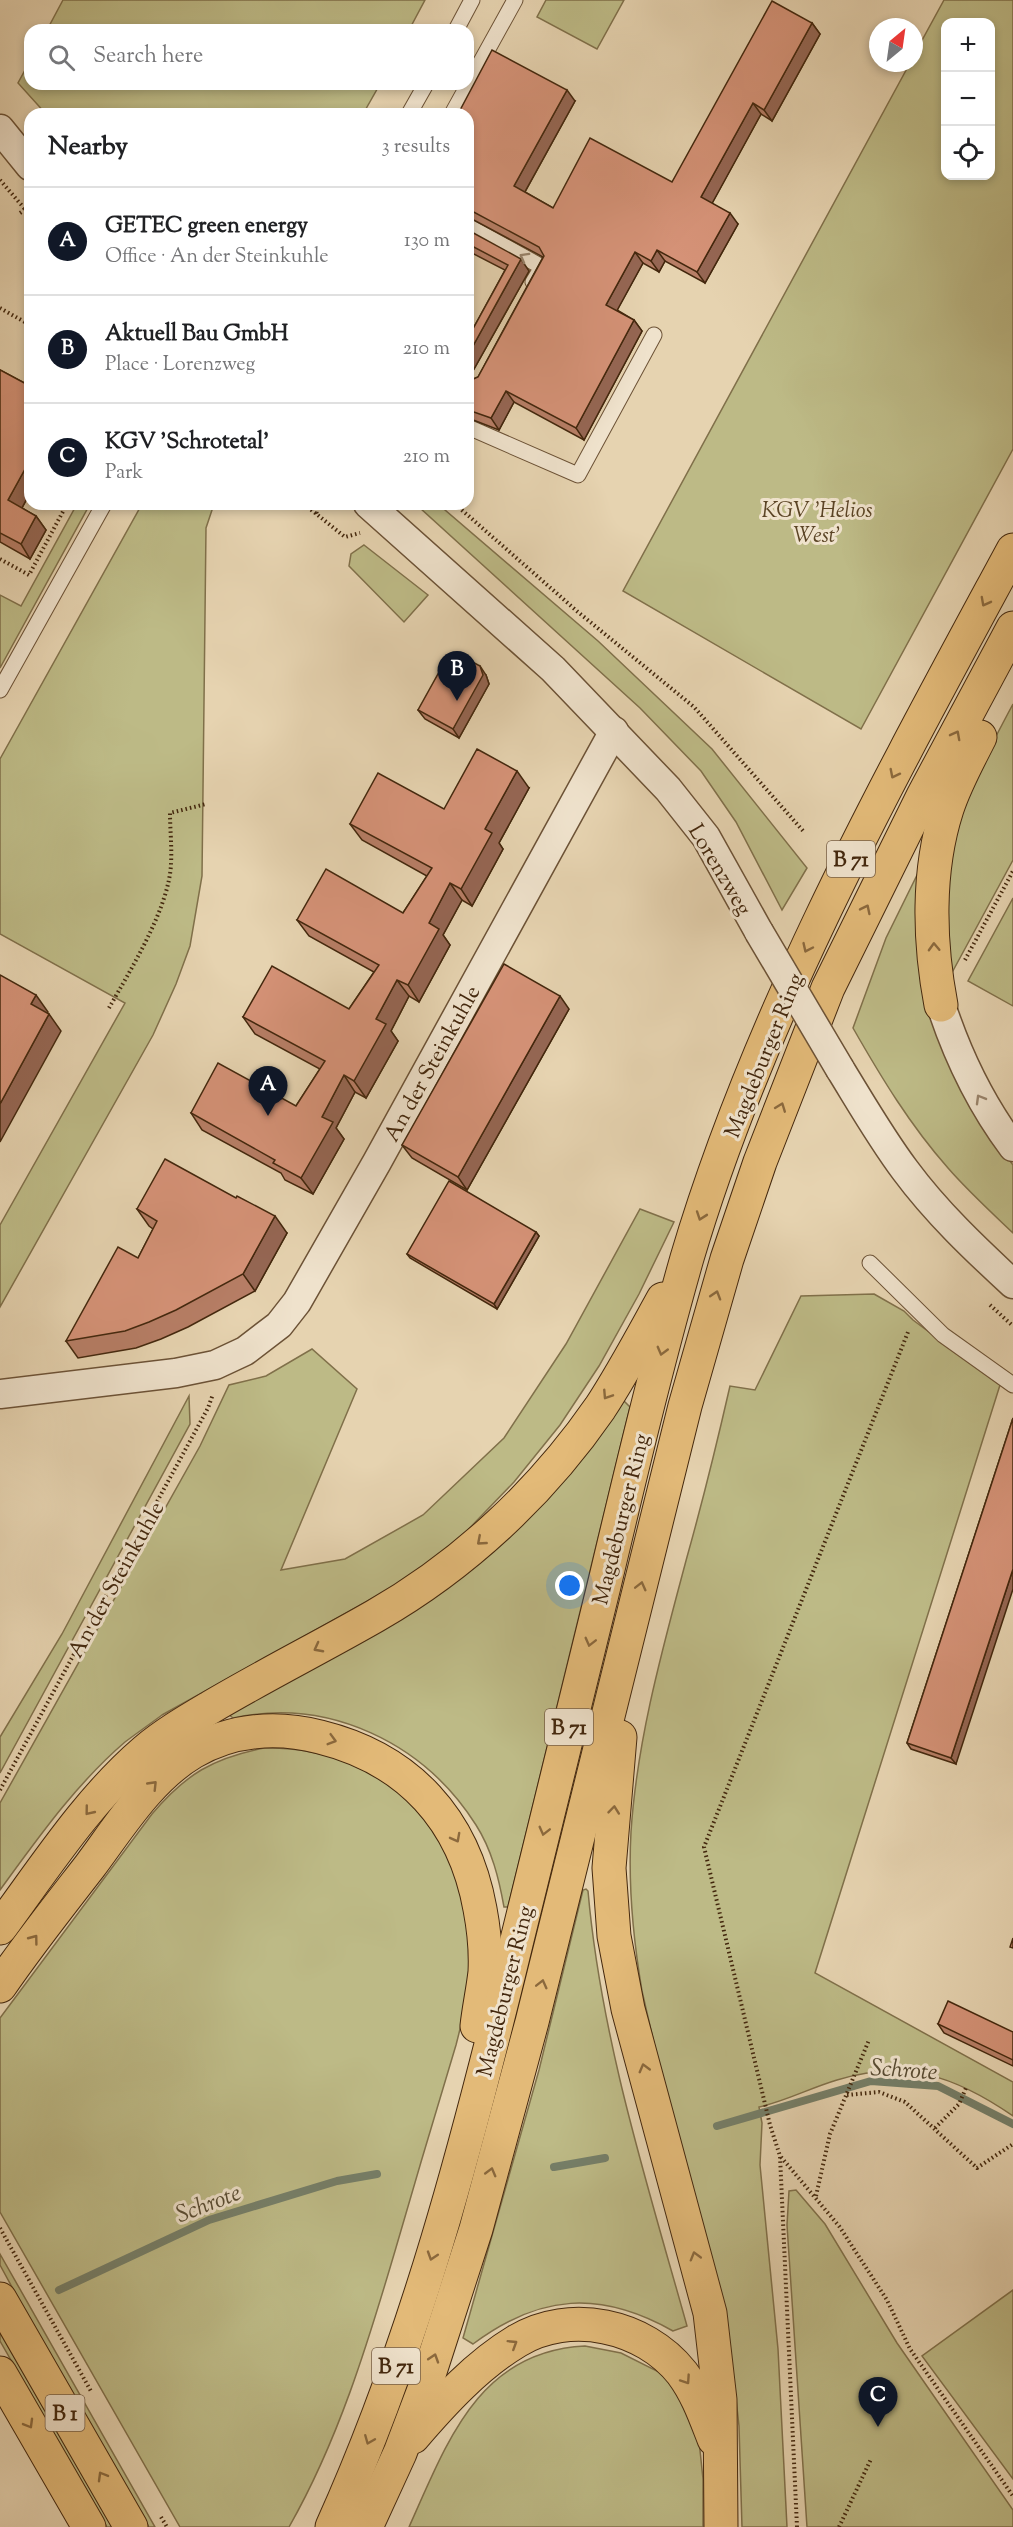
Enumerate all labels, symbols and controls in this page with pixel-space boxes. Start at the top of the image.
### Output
north arrow [869,18,923,72]
map controls [941,18,995,180]
button: + [941,18,995,72]
search box [24,24,474,90]
icon: search [45,41,78,74]
text: Search here [93,41,203,73]
button: − [941,72,995,126]
button: locate [941,126,995,180]
text: Nearby [48,129,128,166]
text: 3 results [381,133,450,162]
text: GETEC green energy [105,211,308,243]
text: A [59,227,76,256]
text: 130 m [404,227,450,256]
text: Office · An der Steinkuhle [105,243,329,272]
one-way arrow [520,253,530,264]
text: Aktuell Bau GmbH [105,319,288,351]
text: B [61,335,74,364]
text: 210 m [403,335,450,364]
text: Place · Lorenzweg [105,351,255,380]
text: KGV 'Schrotetal' [105,427,269,459]
text: C [59,443,76,472]
text: 210 m [403,443,450,472]
text: Park [105,459,143,488]
park label: KGV 'Helios West' [761,496,873,553]
one-way arrow [981,596,993,607]
pin: B [438,652,476,701]
one-way arrow [949,731,960,742]
one-way arrow [890,768,901,778]
street label: Lorenzweg [678,819,759,923]
road number: B 71 [827,841,875,877]
one-way arrow [859,904,871,915]
one-way arrow [802,942,814,953]
one-way arrow [927,943,940,952]
street label: Magdeburger Ring [718,969,814,1143]
street label: An der Steinkuhle [377,980,490,1148]
pin: A [248,1066,288,1116]
one-way arrow [976,1095,987,1105]
one-way arrow [774,1102,786,1113]
one-way arrow [696,1210,709,1221]
one-way arrow [709,1290,721,1301]
one-way arrow [657,1345,669,1355]
one-way arrow [604,1389,615,1400]
street label: Magdeburger Ring [586,1431,660,1609]
street label: An der Steinkuhle [61,1496,174,1664]
one-way arrow [477,1534,488,1545]
your location [555,1571,584,1600]
one-way arrow [634,1581,647,1591]
one-way arrow [584,1637,597,1647]
one-way arrow [314,1641,324,1652]
road number: B 71 [545,1709,593,1745]
one-way arrow [326,1733,336,1745]
one-way arrow [146,1781,157,1792]
one-way arrow [86,1804,97,1815]
one-way arrow [607,1806,620,1815]
one-way arrow [538,1826,551,1836]
one-way arrow [449,1832,460,1843]
street label: Magdeburger Ring [470,1903,544,2081]
one-way arrow [27,1935,38,1946]
one-way arrow [535,1979,548,1989]
water label: Schrote [869,2052,939,2090]
one-way arrow [638,2063,651,2073]
one-way arrow [484,2167,496,2178]
water label: Schrote [171,2177,246,2233]
one-way arrow [427,2250,439,2261]
one-way arrow [690,2251,702,2262]
one-way arrow [507,2340,518,2351]
road number: B 71 [372,2348,420,2384]
one-way arrow [427,2353,439,2364]
one-way arrow [679,2373,690,2384]
pin: C [858,2378,898,2427]
road number: B 1 [46,2395,84,2431]
one-way arrow [22,2418,34,2428]
one-way arrow [364,2434,376,2445]
one-way arrow [98,2472,109,2482]

